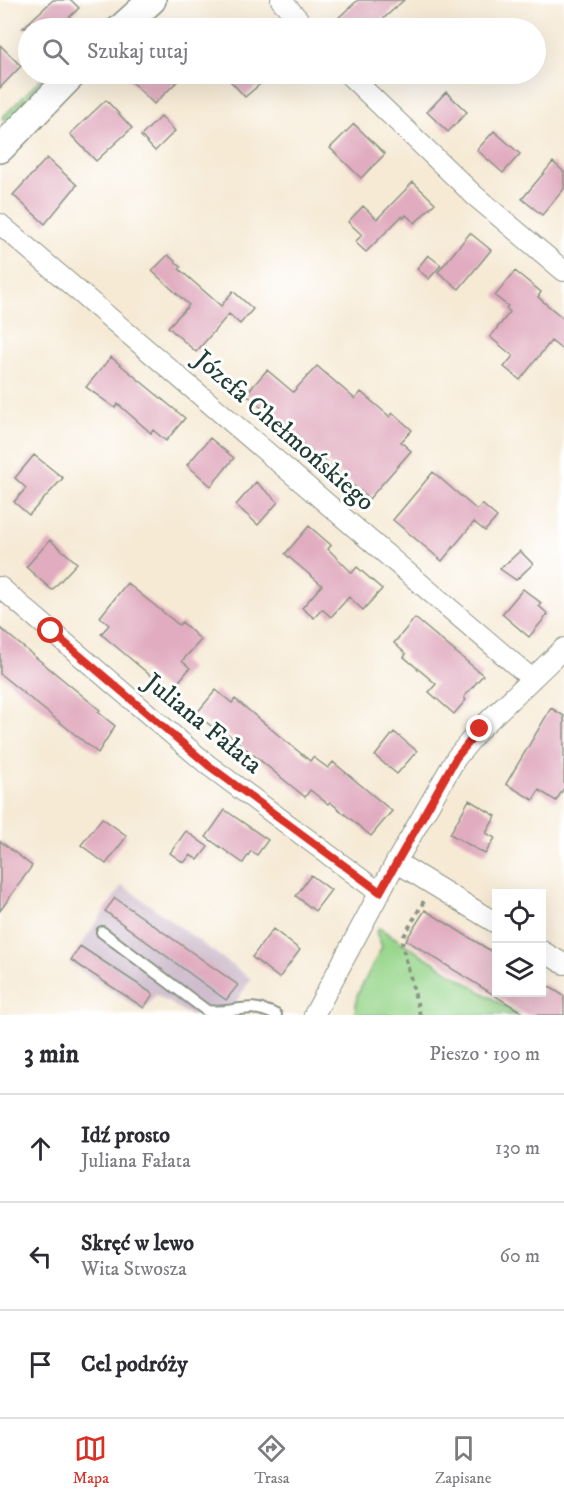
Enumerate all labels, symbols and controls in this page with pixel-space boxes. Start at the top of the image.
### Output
search box [18,18,546,84]
icon: search [39,35,72,68]
text: Szukaj tutaj [87,38,188,65]
street label: Józefa Chełmońskiego [185,342,381,519]
route start [37,617,63,643]
street label: Juliana Fałata [136,665,269,782]
route end [466,715,492,741]
map controls [492,889,546,997]
button: locate [492,889,546,943]
button: layers [492,943,546,997]
text: 3 min [24,1038,79,1071]
text: Pieszo · 190 m [429,1042,540,1067]
text: Idź prosto [81,1122,170,1149]
icon: ahead [24,1132,57,1165]
text: 130 m [495,1136,540,1161]
text: Juliana Fałata [81,1149,191,1174]
text: Skręć w lewo [81,1230,194,1257]
icon: left [24,1240,57,1273]
text: 60 m [500,1244,540,1269]
text: Wita Stwosza [81,1257,187,1282]
icon: arrive [24,1348,57,1381]
text: Cel podróży [81,1351,188,1378]
tab: Mapa [73,1432,109,1488]
tab: Trasa [254,1432,290,1488]
tab: Zapisane [435,1432,491,1488]

